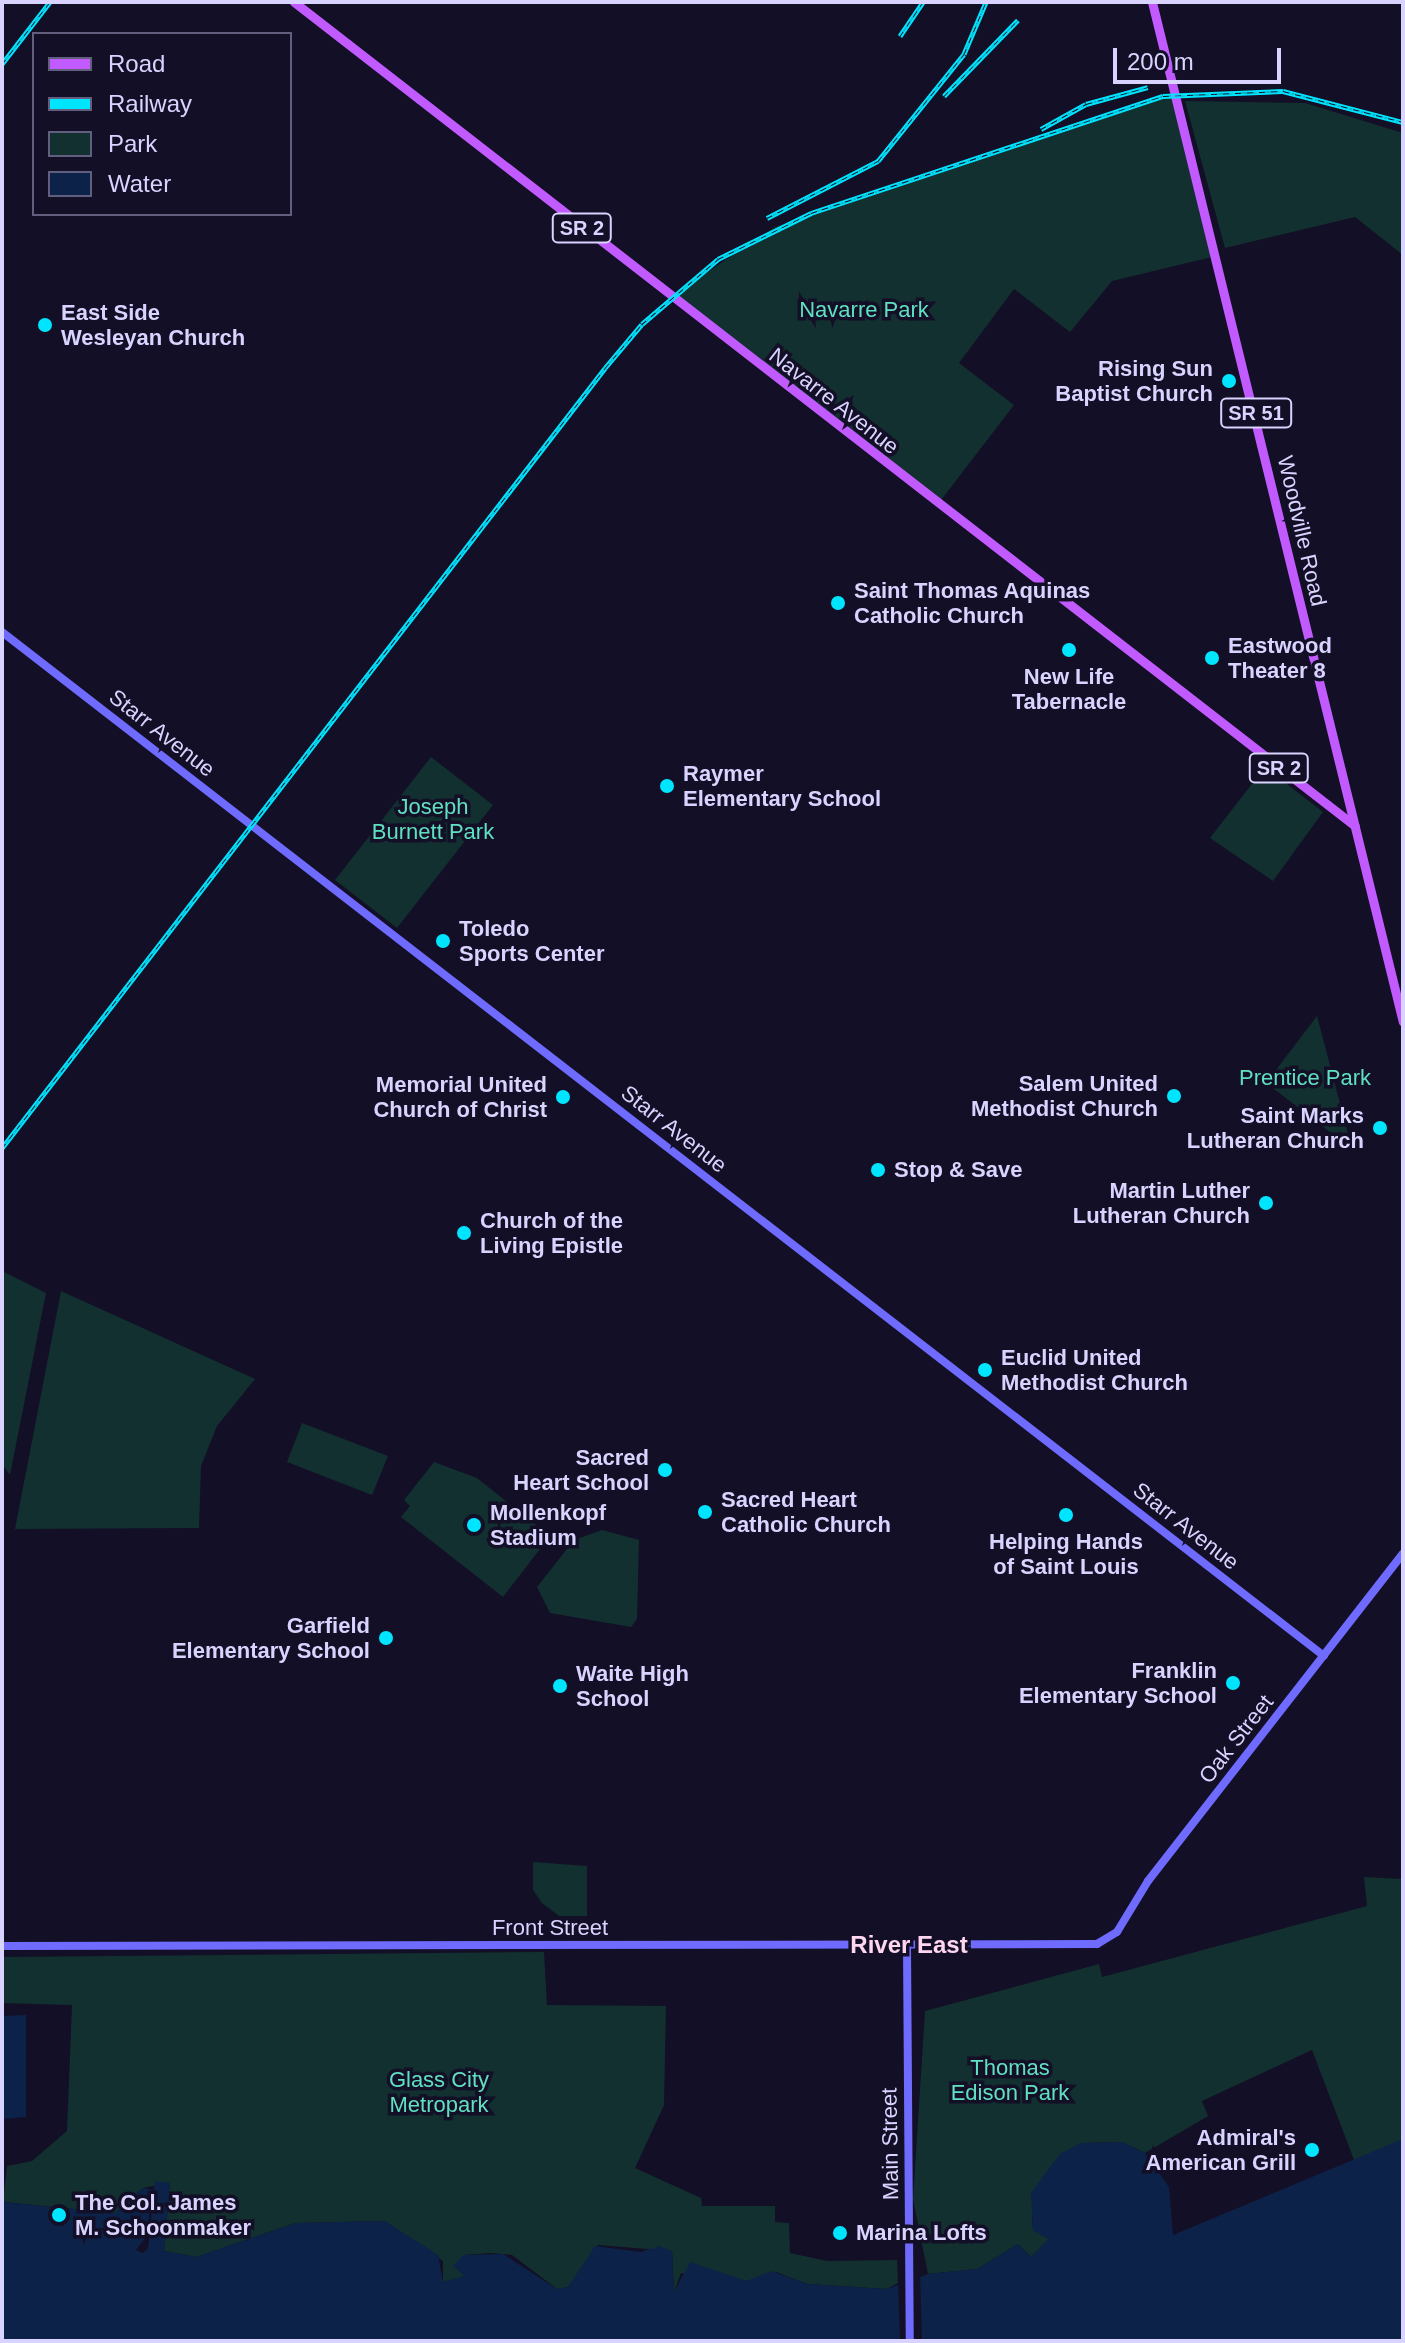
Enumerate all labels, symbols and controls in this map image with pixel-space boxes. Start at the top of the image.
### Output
legend [32,32,292,216]
scale bar [1117,32,1285,82]
text: 200 m [1127,48,1194,75]
text: Road [108,50,165,77]
text: Railway [108,90,192,117]
text: Park [108,130,157,157]
text: Water [108,170,171,197]
road number: SR 2 [550,212,614,244]
park label: Navarre Park [799,297,929,323]
place label: East Side Wesleyan Church [61,299,245,350]
marker: East Side Wesleyan Church [36,316,54,334]
street label: Navarre Avenue [763,342,905,460]
place label: Rising Sun Baptist Church [1055,355,1213,406]
marker: Rising Sun Baptist Church [1220,372,1238,390]
road number: SR 51 [1220,397,1292,429]
street label: Woodville Road [1272,453,1332,609]
place label: Saint Thomas Aquinas Catholic Church [854,577,1091,628]
marker: Saint Thomas Aquinas Catholic Church [829,594,847,612]
place label: Eastwood Theater 8 [1228,632,1332,684]
marker: New Life Tabernacle [1060,641,1078,659]
marker: Eastwood Theater 8 [1203,649,1221,667]
place label: New Life Tabernacle [1012,663,1126,714]
street label: Starr Avenue [103,683,221,783]
road number: SR 2 [1247,752,1311,784]
place label: Raymer Elementary School [683,760,881,812]
marker: Raymer Elementary School [658,777,676,795]
park label: Joseph Burnett Park [372,793,494,844]
place label: Toledo Sports Center [459,915,604,966]
marker: Toledo Sports Center [434,932,452,950]
park label: Prentice Park [1239,1065,1371,1091]
place label: Salem United Methodist Church [971,1070,1158,1122]
place label: Memorial United Church of Christ [373,1071,547,1122]
street label: Starr Avenue [615,1079,733,1179]
marker: Salem United Methodist Church [1165,1087,1183,1105]
marker: Memorial United Church of Christ [554,1088,572,1106]
place label: Saint Marks Lutheran Church [1187,1102,1364,1154]
marker: Saint Marks Lutheran Church [1371,1119,1389,1137]
place label: Stop & Save [894,1157,1022,1183]
marker: Stop & Save [869,1161,887,1179]
place label: Martin Luther Lutheran Church [1073,1177,1250,1228]
marker: Martin Luther Lutheran Church [1257,1194,1275,1212]
place label: Church of the Living Epistle [480,1207,623,1258]
marker: Church of the Living Epistle [455,1224,473,1242]
place label: Euclid United Methodist Church [1001,1344,1188,1396]
marker: Euclid United Methodist Church [976,1361,994,1379]
place label: Sacred Heart School [513,1444,649,1496]
marker: Sacred Heart School [656,1461,674,1479]
street label: Starr Avenue [1127,1476,1245,1576]
place label: Sacred Heart Catholic Church [721,1486,891,1538]
place label: Mollenkopf Stadium [490,1499,606,1550]
marker: Sacred Heart Catholic Church [696,1503,714,1521]
marker: Helping Hands of Saint Louis [1057,1506,1075,1524]
marker: Mollenkopf Stadium [465,1516,483,1534]
place label: Helping Hands of Saint Louis [989,1528,1143,1580]
place label: Garfield Elementary School [172,1612,370,1664]
marker: Garfield Elementary School [377,1629,395,1647]
place label: Franklin Elementary School [1019,1657,1217,1708]
place label: Waite High School [576,1660,689,1712]
marker: Franklin Elementary School [1224,1674,1242,1692]
marker: Waite High School [551,1677,569,1695]
street label: Oak Street [1193,1689,1279,1789]
street label: Front Street [492,1915,608,1941]
district label: River East [850,1931,968,1959]
park label: Thomas Edison Park [951,2054,1069,2106]
park label: Glass City Metropark [389,2066,489,2118]
street label: Main Street [876,2088,904,2200]
place label: Admiral's American Grill [1146,2124,1296,2176]
marker: Admiral's American Grill [1303,2141,1321,2159]
place label: The Col. James M. Schoonmaker [75,2189,251,2240]
marker: The Col. James M. Schoonmaker [50,2206,68,2224]
place label: Marina Lofts [856,2220,987,2246]
marker: Marina Lofts [831,2224,849,2242]

